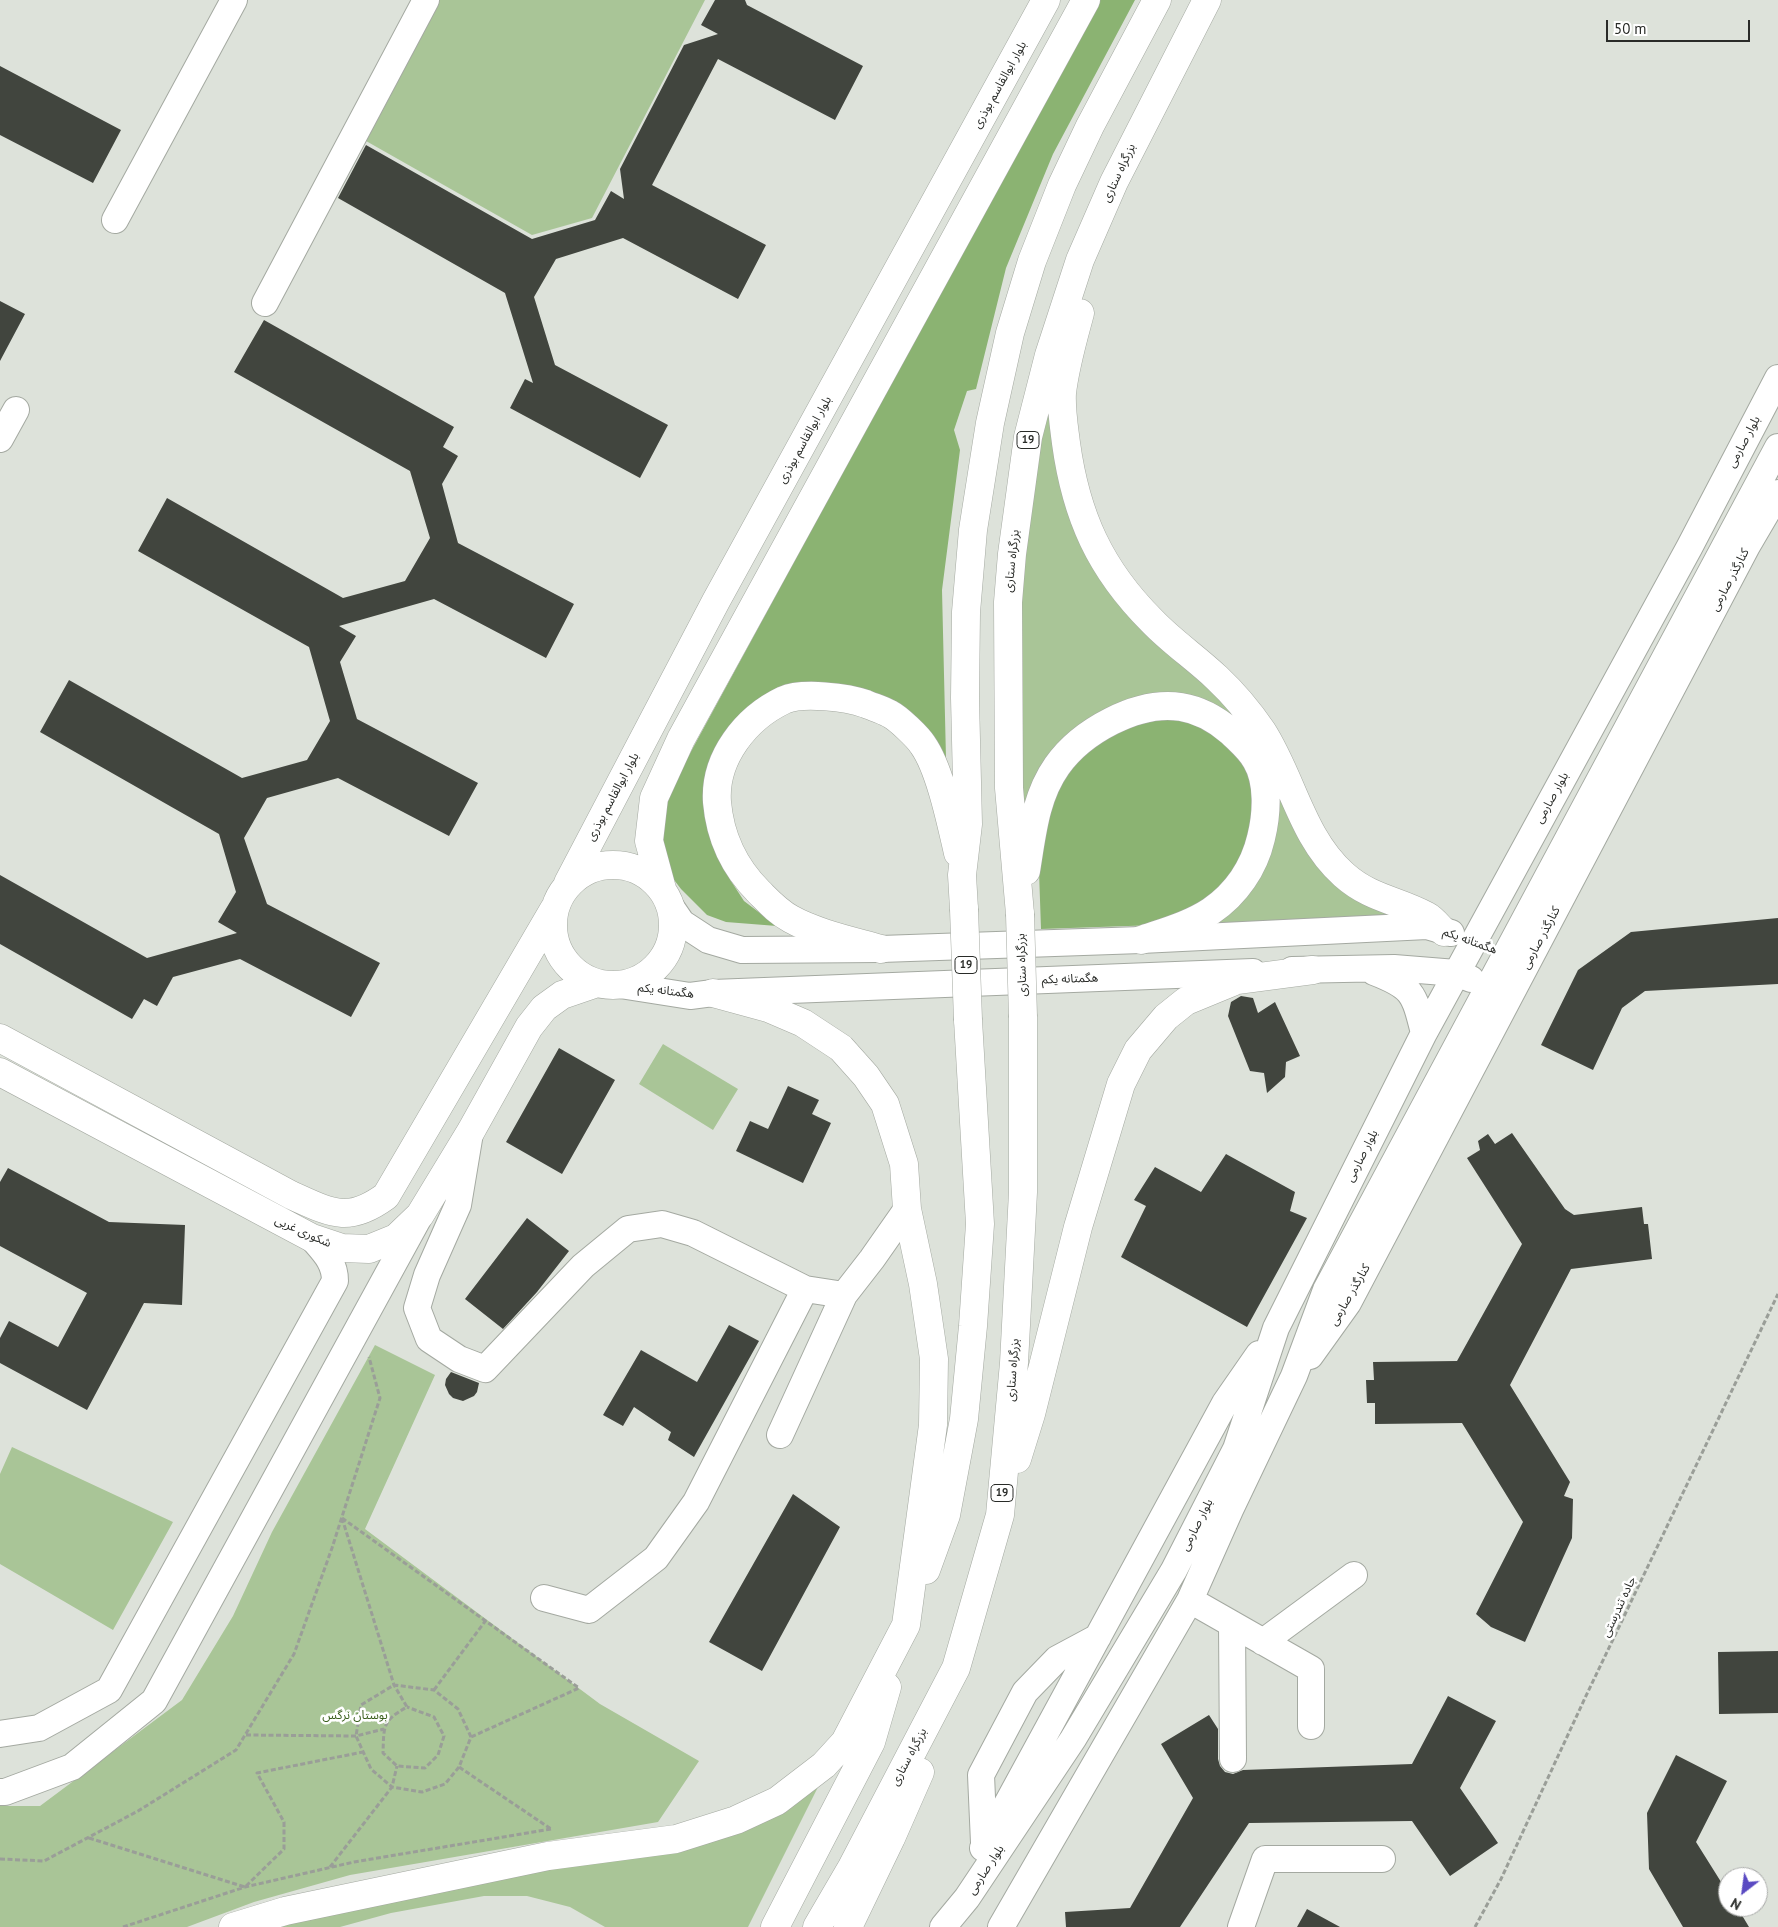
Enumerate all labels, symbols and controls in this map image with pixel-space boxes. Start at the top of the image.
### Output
scale bar [1608,10,1752,42]
text: 50 m [1614,19,1647,38]
street label: بلوار ابوالقاسم بوذری [970,39,1030,131]
street label: بزرگراه ستاری [1099,141,1139,205]
street label: بلوار ابوالقاسم بوذری [775,394,835,486]
street label: بلوار صارمی [1724,414,1764,470]
road number: 19 [1017,432,1039,448]
street label: بزرگراه ستاری [1002,529,1022,593]
street label: کنارگذر صارمی [1707,546,1753,614]
street label: بلوار ابوالقاسم بوذری [584,751,642,843]
street label: بلوار صارمی [1532,770,1572,826]
street label: کنارگذر صارمی [1518,904,1564,972]
street label: هگمتانه یکم [1441,925,1499,957]
street label: بزرگراه ستاری [1014,933,1030,997]
road number: 19 [955,956,977,974]
street label: هگمتانه یکم [1041,971,1099,987]
street label: هگمتانه یکم [637,980,695,1002]
street label: بلوار صارمی [1343,1128,1381,1184]
street label: شکوری غربی [272,1213,334,1251]
street label: کنارگذر صارمی [1327,1262,1373,1328]
street label: بزرگراه ستاری [1004,1338,1022,1402]
road number: 19 [991,1485,1013,1502]
street label: بلوار صارمی [1178,1497,1216,1553]
street label: جاده تندرستی [1599,1574,1639,1640]
park label: بوستان نرگس [322,1709,388,1723]
street label: بزرگراه ستاری [888,1726,930,1788]
street label: بلوار صارمی [965,1842,1007,1898]
north arrow [1718,1867,1768,1917]
text: N [1728,1894,1744,1914]

